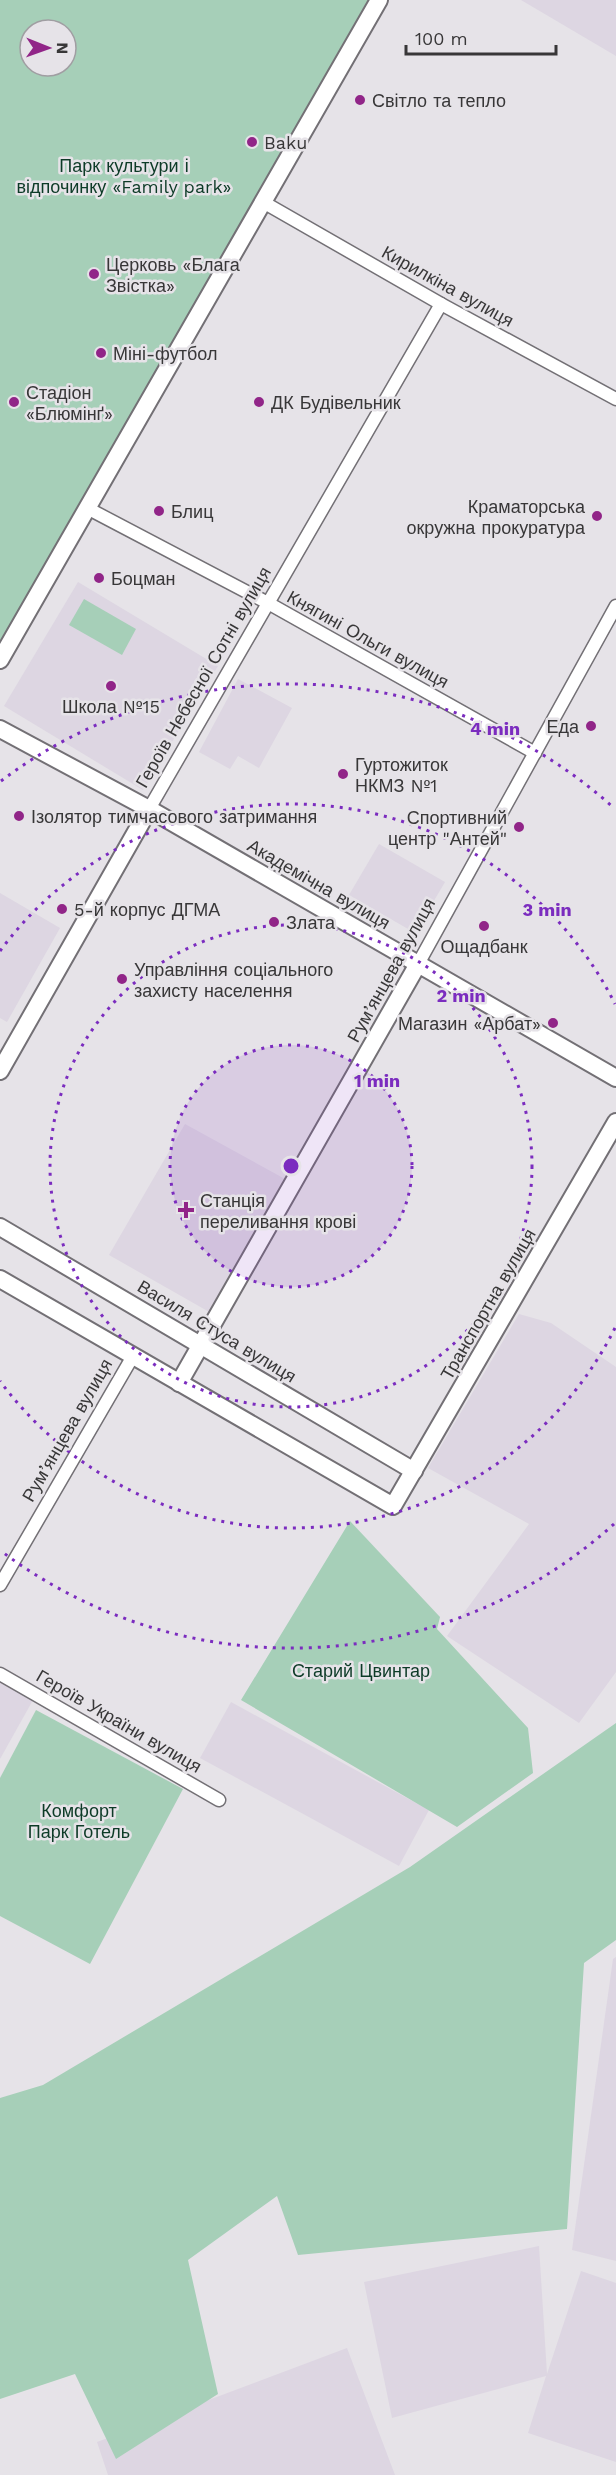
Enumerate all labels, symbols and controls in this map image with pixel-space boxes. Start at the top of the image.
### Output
north arrow [18,18,78,78]
scale bar [406,18,556,56]
text: 100 m [415,28,468,49]
text: N [53,42,72,54]
place label: Світло та тепло [372,90,506,111]
marker: Світло та тепло [353,93,367,107]
place label: Baku [264,132,307,153]
marker: Baku [245,135,259,149]
park label: Парк культури і відпочинку «Family park» [16,155,232,197]
street label: Кирилкіна вулиця [378,241,518,331]
place label: Церковь «Блага Звістка» [106,254,241,296]
marker: Церковь «Блага Звістка» [87,267,101,281]
place label: Міні-футбол [113,343,217,364]
marker: Міні-футбол [94,346,108,360]
place label: Стадіон «Блюмінґ» [26,382,113,424]
place label: ДК Будівельник [271,392,401,413]
marker: Стадіон «Блюмінґ» [7,395,21,409]
marker: ДК Будівельник [252,395,266,409]
place label: Краматорська окружна прокуратура [406,496,586,538]
place label: Блиц [171,501,213,522]
marker: Блиц [152,504,166,518]
marker: Краматорська окружна прокуратура [590,509,604,523]
street label: Героїв Небесної Сотні вулиця [131,563,275,791]
place label: Боцман [111,568,175,589]
marker: Боцман [92,571,106,585]
street label: Княгині Ольги вулиця [283,586,453,692]
marker: Школа №15 [104,679,118,693]
place label: Школа №15 [62,696,160,717]
place label: Еда [546,716,580,737]
text: 4 min [470,718,520,739]
marker: Еда [584,719,598,733]
place label: Гуртожиток НКМЗ №1 [355,754,448,796]
marker: Гуртожиток НКМЗ №1 [336,767,350,781]
place label: Ізолятор тимчасового затримання [31,806,317,827]
place label: Спортивний центр "Антей" [388,807,507,849]
marker: Ізолятор тимчасового затримання [12,809,26,823]
marker: Спортивний центр "Антей" [512,820,526,834]
street label: Академічна вулиця [244,835,394,933]
street label: Рум’янцева вулиця [343,894,439,1046]
place label: 5-й корпус ДГМА [74,899,220,920]
text: 3 min [522,899,572,920]
marker: 5-й корпус ДГМА [55,902,69,916]
place label: Злата [286,912,336,933]
marker: Злата [267,915,281,929]
marker: Ощадбанк [477,919,491,933]
place label: Ощадбанк [440,936,528,957]
place label: Управління соціального захисту населення [134,959,333,1001]
marker: Управління соціального захисту населення [115,972,129,986]
text: 2 min [436,985,486,1006]
place label: Магазин «Арбат» [398,1013,541,1034]
marker: Магазин «Арбат» [546,1016,560,1030]
text: 1 min [354,1070,400,1091]
centre of rings [281,1156,301,1176]
place label: Станція переливання крові [200,1190,356,1232]
marker: Станція переливання крові [177,1201,195,1219]
street label: Транспортна вулиця [436,1225,540,1383]
street label: Василя Стуса вулиця [134,1275,300,1387]
street label: Рум’янцева вулиця [18,1355,116,1505]
park label: Старий Цвинтар [292,1660,430,1681]
street label: Героїв України вулиця [33,1665,205,1777]
park label: Комфорт Парк Готель [28,1800,130,1842]

